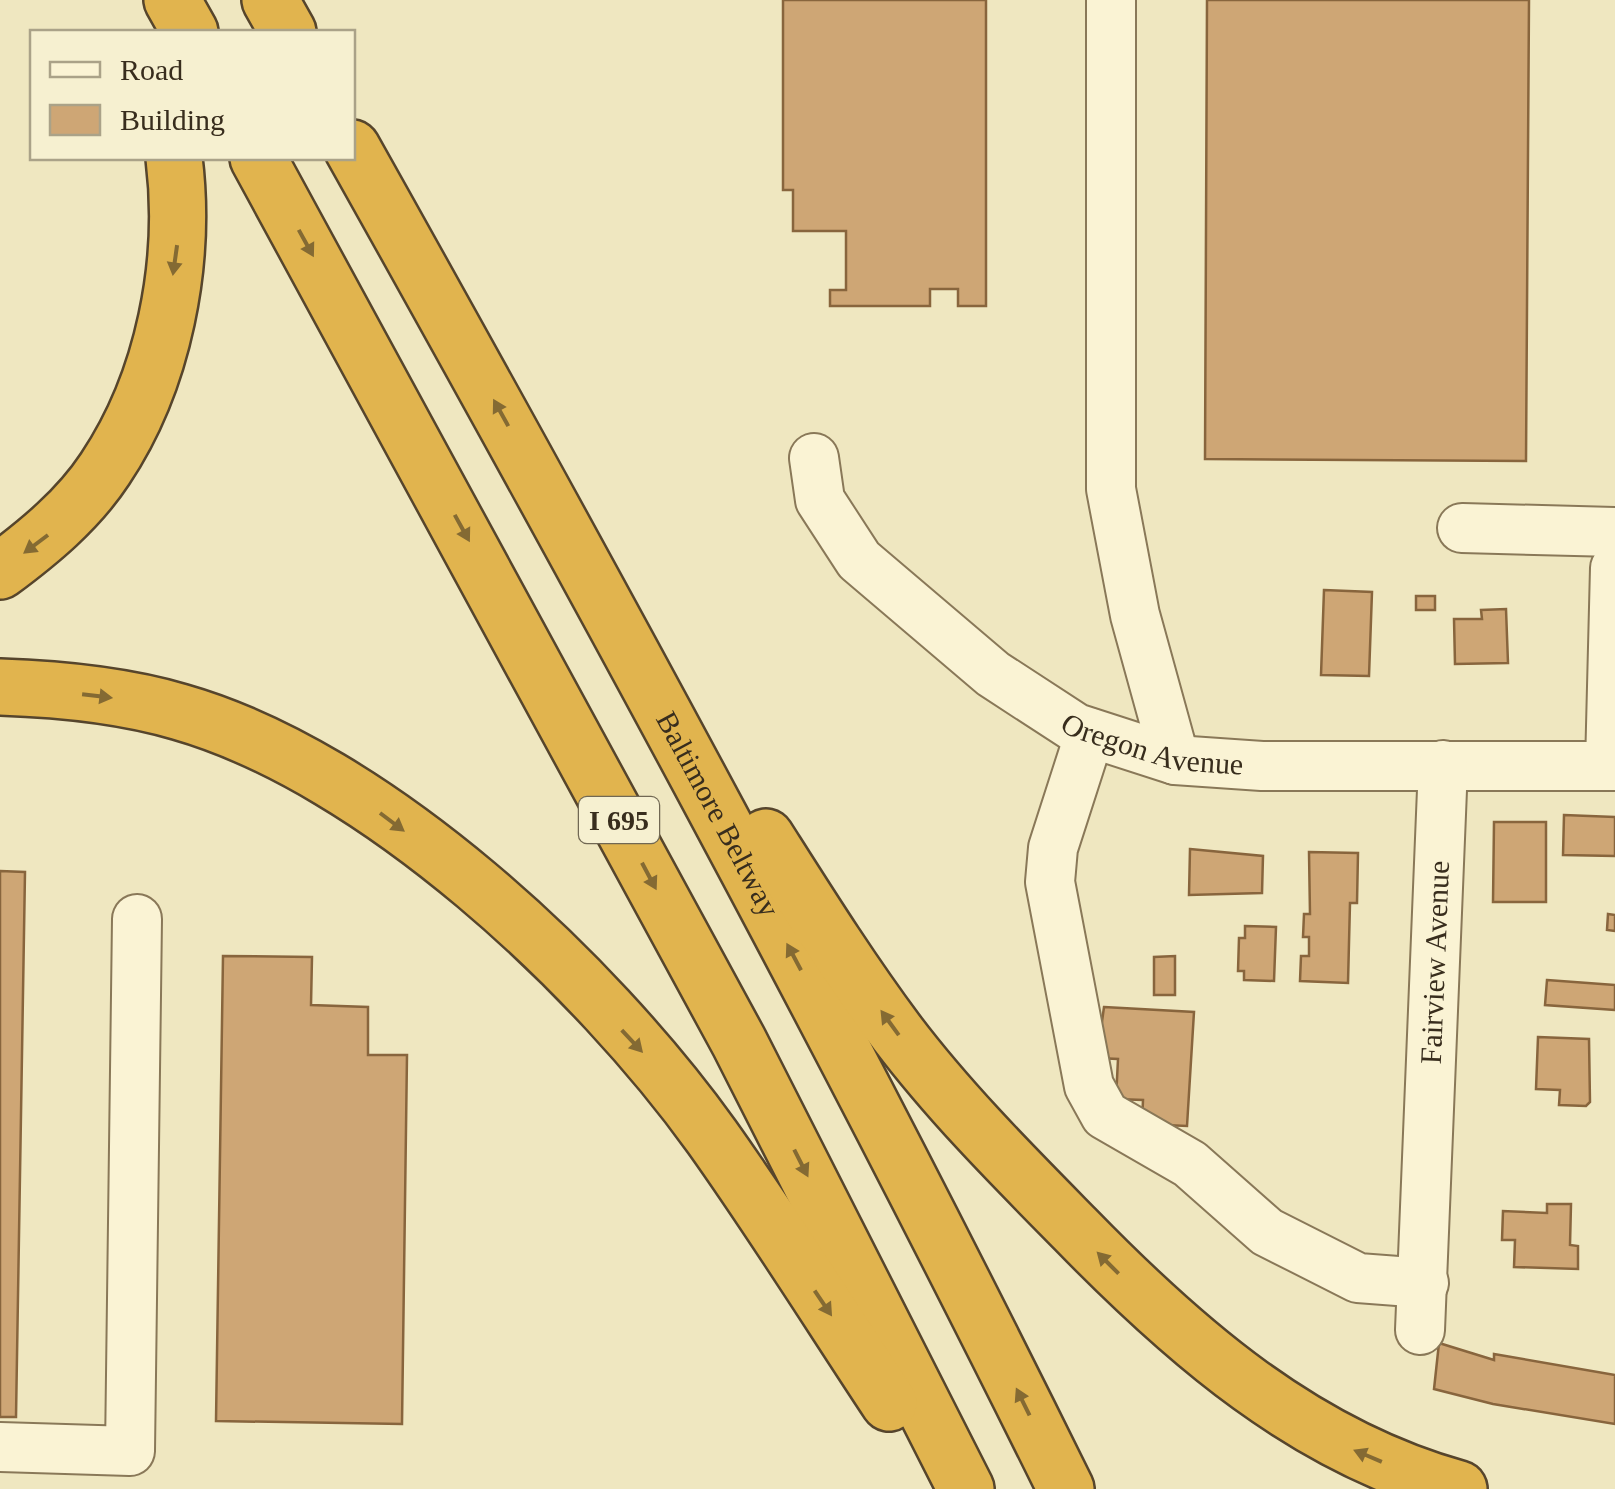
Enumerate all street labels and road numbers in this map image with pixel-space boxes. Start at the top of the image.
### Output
street label: Baltimore Beltway [650,706,787,922]
street label: Oregon Avenue [1055,706,1245,781]
road number: I 695 [579,797,659,843]
street label: Fairview Avenue [1414,860,1455,1065]

